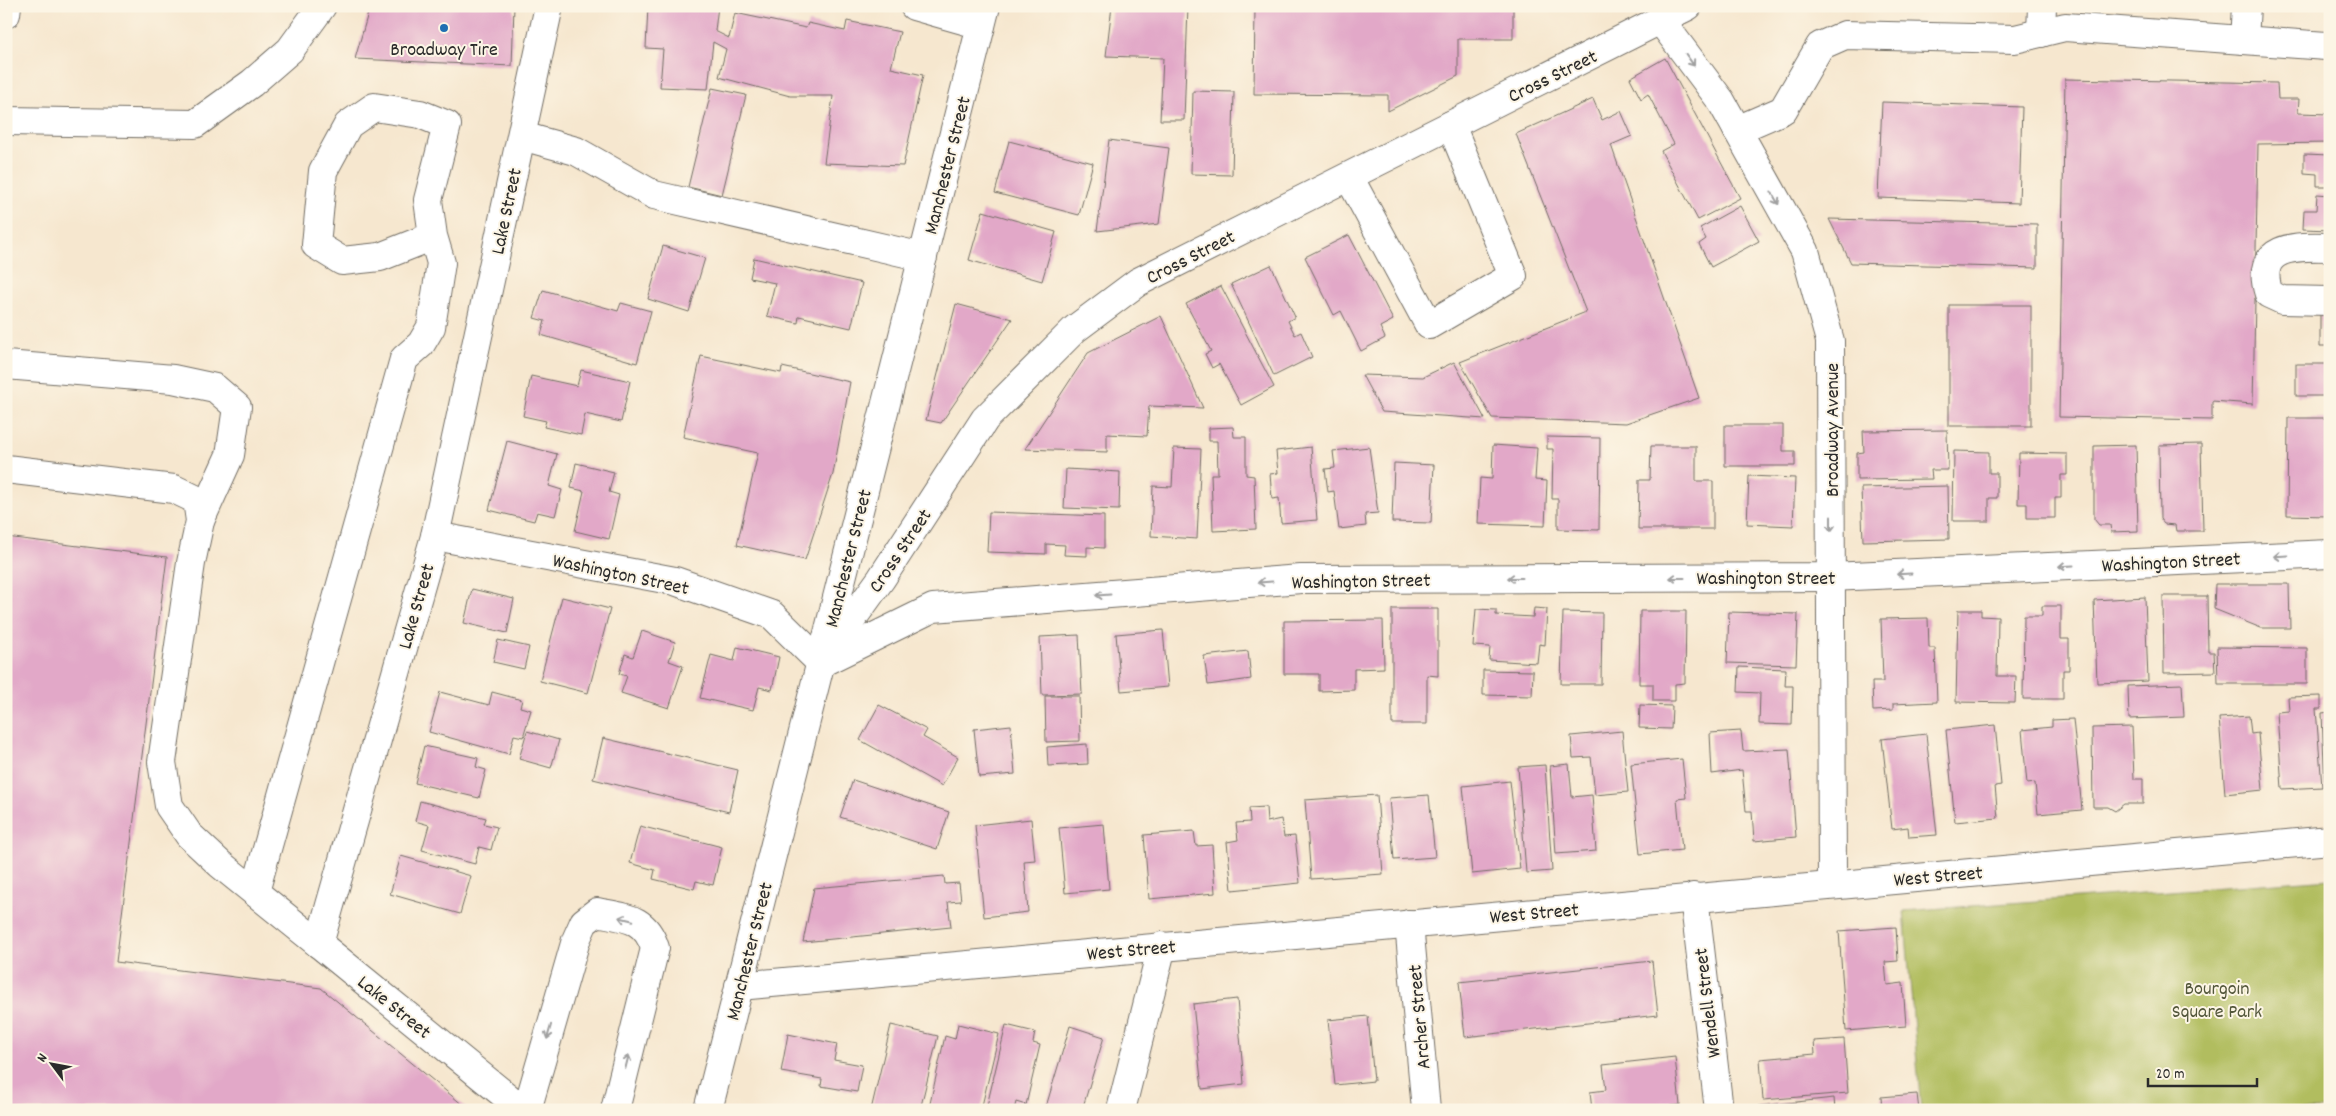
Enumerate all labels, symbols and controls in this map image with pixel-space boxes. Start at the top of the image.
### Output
marker: Broadway Tire [438,22,450,34]
place label: Broadway Tire [390,37,498,65]
street label: Cross Street [1504,44,1603,111]
one-way arrow [1685,53,1695,67]
street label: Manchester Street [918,94,980,238]
street label: Lake Street [485,166,531,257]
one-way arrow [1771,190,1780,205]
street label: Cross Street [1142,224,1241,293]
street label: Broadway Avenue [1820,363,1848,497]
street label: Manchester Street [819,487,881,631]
street label: Cross Street [863,504,940,599]
one-way arrow [1826,516,1836,532]
street label: Washington Street [2101,546,2241,582]
street label: Washington Street [550,548,691,604]
one-way arrow [2273,551,2289,560]
street label: Lake Street [392,561,443,653]
one-way arrow [2059,561,2075,571]
street label: Washington Street [1697,566,1835,594]
street label: Washington Street [1291,568,1431,598]
one-way arrow [1896,569,1912,578]
one-way arrow [1507,573,1524,583]
one-way arrow [1670,573,1686,583]
one-way arrow [1257,577,1273,587]
one-way arrow [1095,590,1111,599]
street label: West Street [1893,860,1984,896]
street label: Manchester Street [720,880,782,1024]
street label: West Street [1489,897,1580,933]
one-way arrow [619,913,635,923]
street label: West Street [1086,934,1177,970]
street label: Wendell Street [1688,946,1730,1059]
street label: Archer Street [1402,963,1440,1070]
street label: Lake Street [350,970,436,1047]
park label: Bourgoin Square Park [2172,976,2262,1027]
one-way arrow [544,1024,553,1040]
north arrow [28,1038,78,1088]
text: N [32,1050,53,1066]
one-way arrow [623,1055,632,1071]
scale bar [2148,1056,2257,1088]
text: 20 m [2156,1064,2184,1086]

